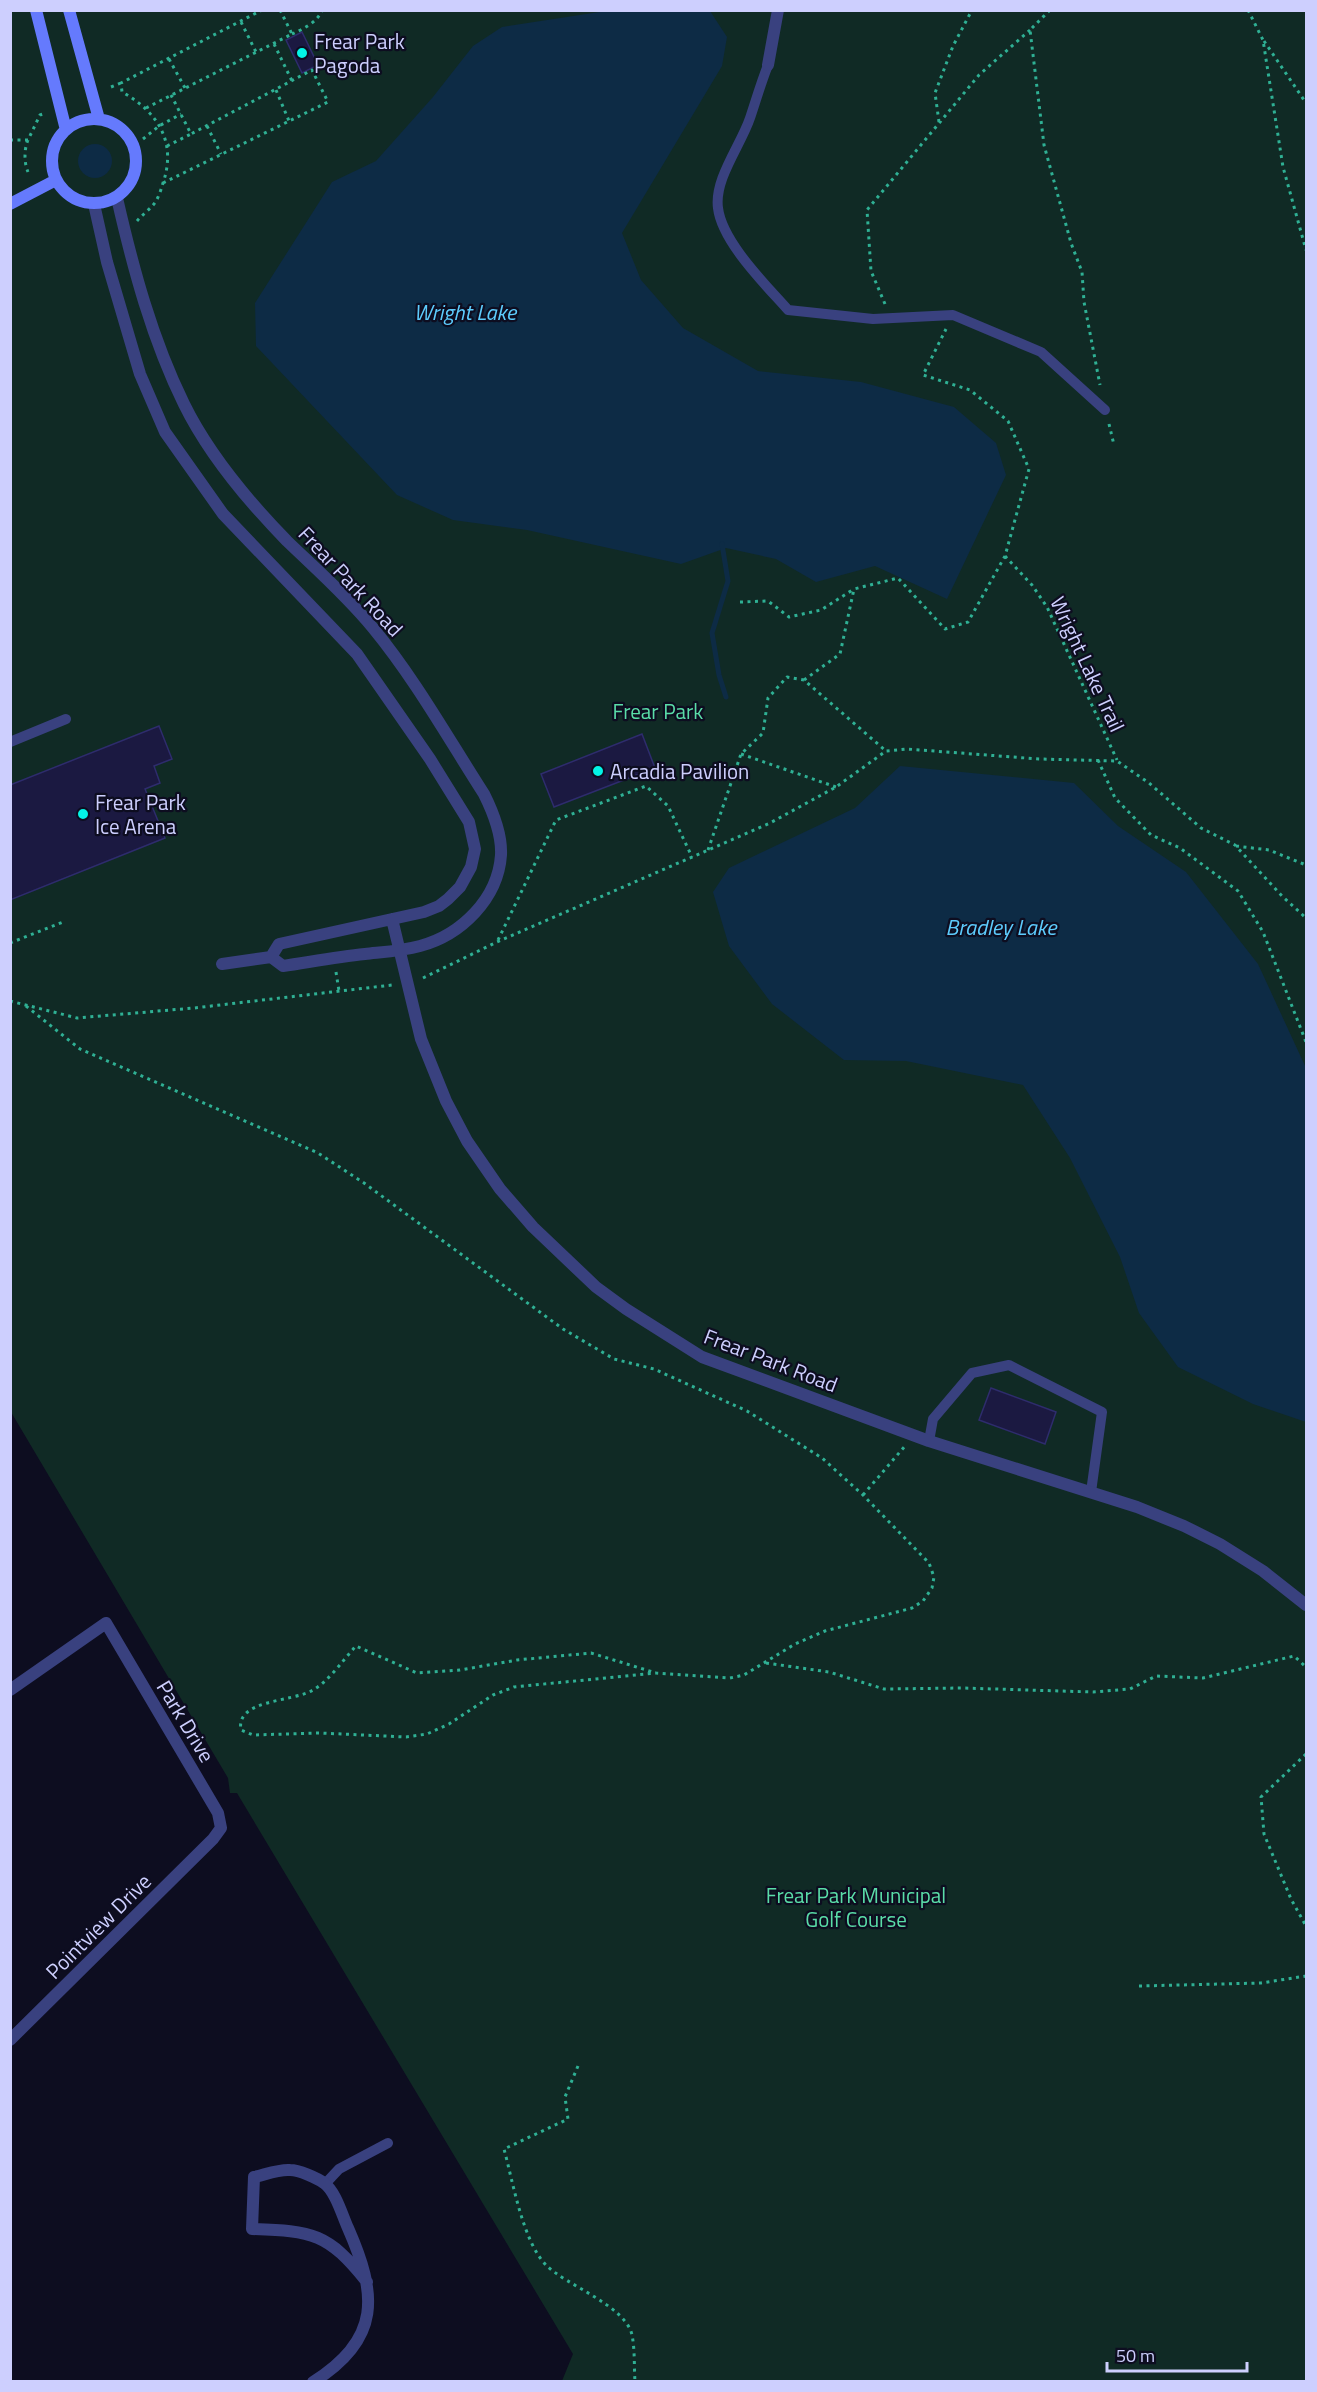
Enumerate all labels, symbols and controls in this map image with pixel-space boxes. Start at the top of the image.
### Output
place label: Frear Park Pagoda [314,25,405,81]
marker: Frear Park Pagoda [295,46,309,60]
water label: Wright Lake [414,295,518,329]
street label: Frear Park Road [291,519,411,643]
street label: Wright Lake Trail [1043,591,1133,737]
park label: Frear Park [613,695,703,727]
place label: Arcadia Pavilion [610,755,749,787]
marker: Arcadia Pavilion [591,764,605,778]
place label: Frear Park Ice Arena [95,786,186,842]
marker: Frear Park Ice Arena [76,807,90,821]
water label: Bradley Lake [946,910,1058,944]
street label: Frear Park Road [699,1320,843,1400]
street label: Park Drive [149,1674,223,1768]
street label: Pointview Drive [38,1866,158,1986]
park label: Frear Park Municipal Golf Course [766,1879,946,1935]
scale bar [1107,2335,1246,2373]
text: 50 m [1116,2342,1155,2369]

